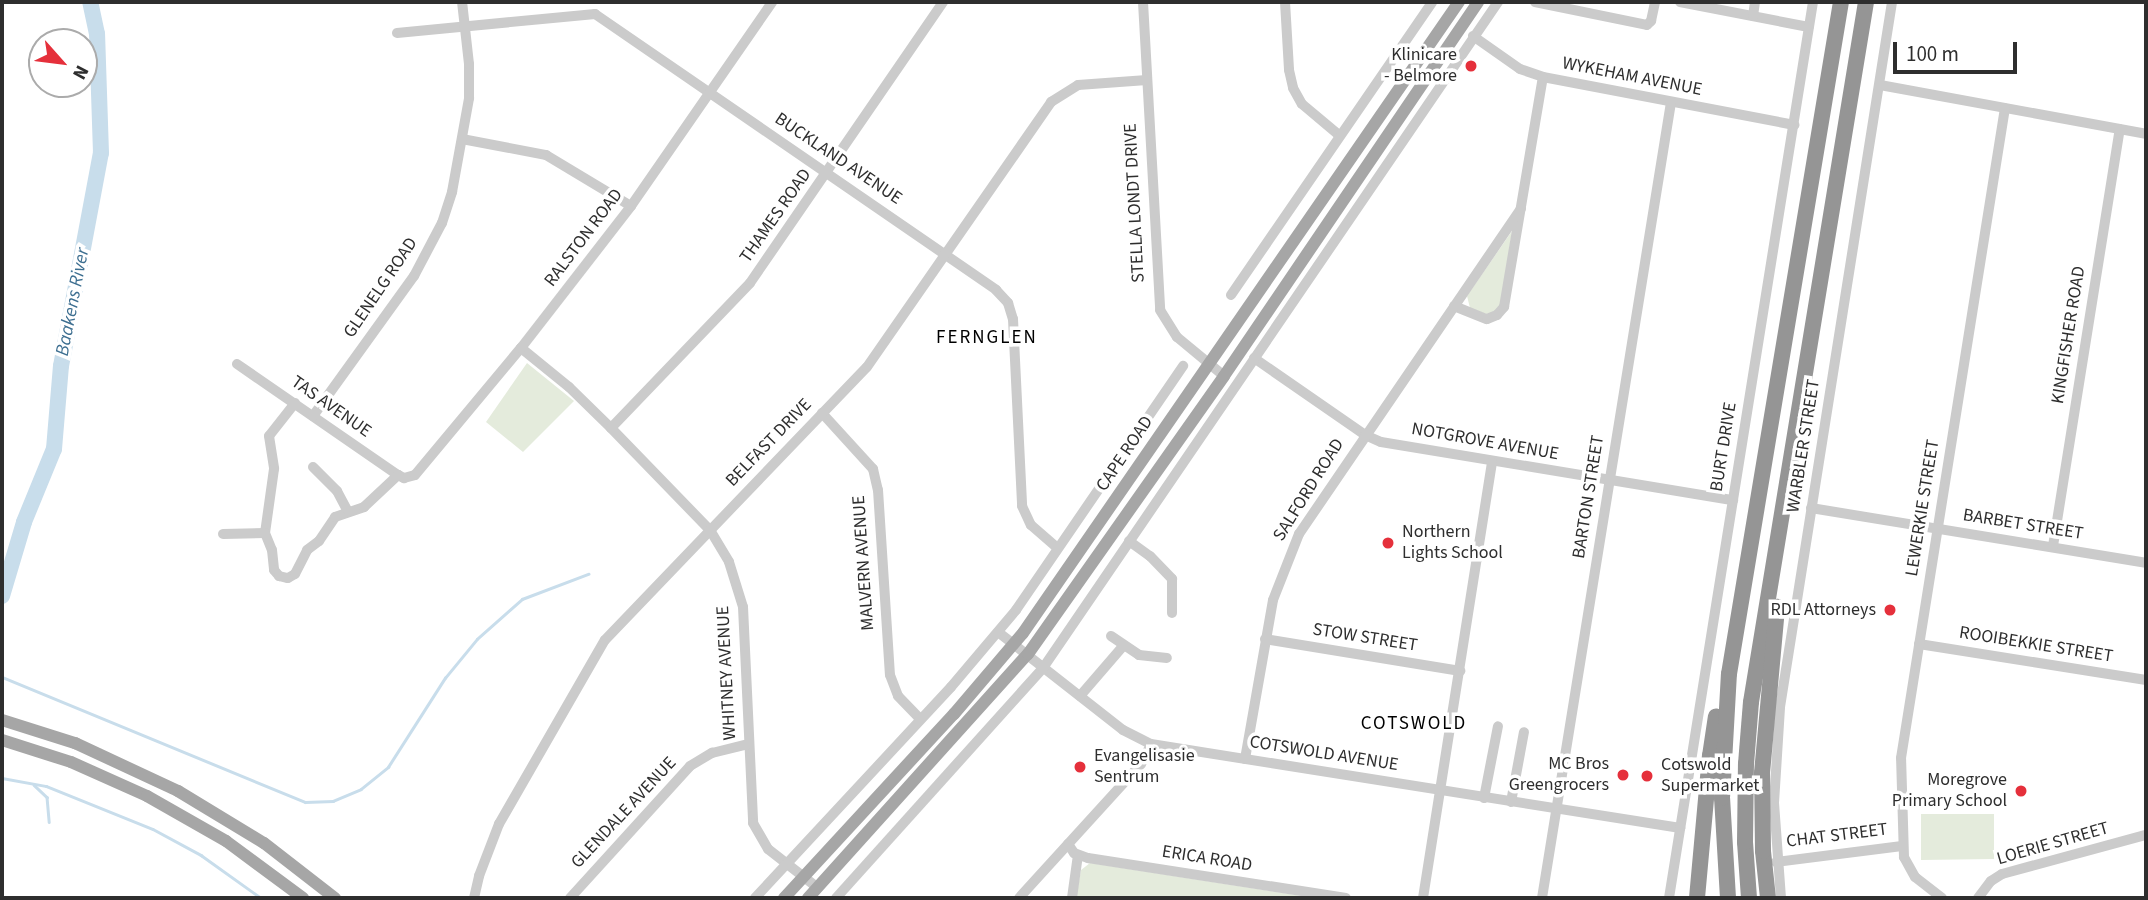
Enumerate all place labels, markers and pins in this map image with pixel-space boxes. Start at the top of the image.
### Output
place label: Klinicare - Belmore [1384,45,1457,88]
marker: Klinicare - Belmore [1463,58,1479,74]
place label: Northern Lights School [1402,522,1503,564]
marker: Northern Lights School [1380,535,1396,551]
place label: RDL Attorneys [1770,599,1876,621]
marker: RDL Attorneys [1882,602,1898,618]
place label: Evangelisasie Sentrum [1094,746,1195,788]
place label: MC Bros Greengrocers [1509,754,1609,796]
place label: Cotswold Supermarket [1661,755,1759,798]
marker: Evangelisasie Sentrum [1072,759,1088,775]
marker: MC Bros Greengrocers [1615,767,1631,783]
marker: Cotswold Supermarket [1639,768,1655,784]
place label: Moregrove Primary School [1892,770,2007,812]
marker: Moregrove Primary School [2013,783,2029,799]

